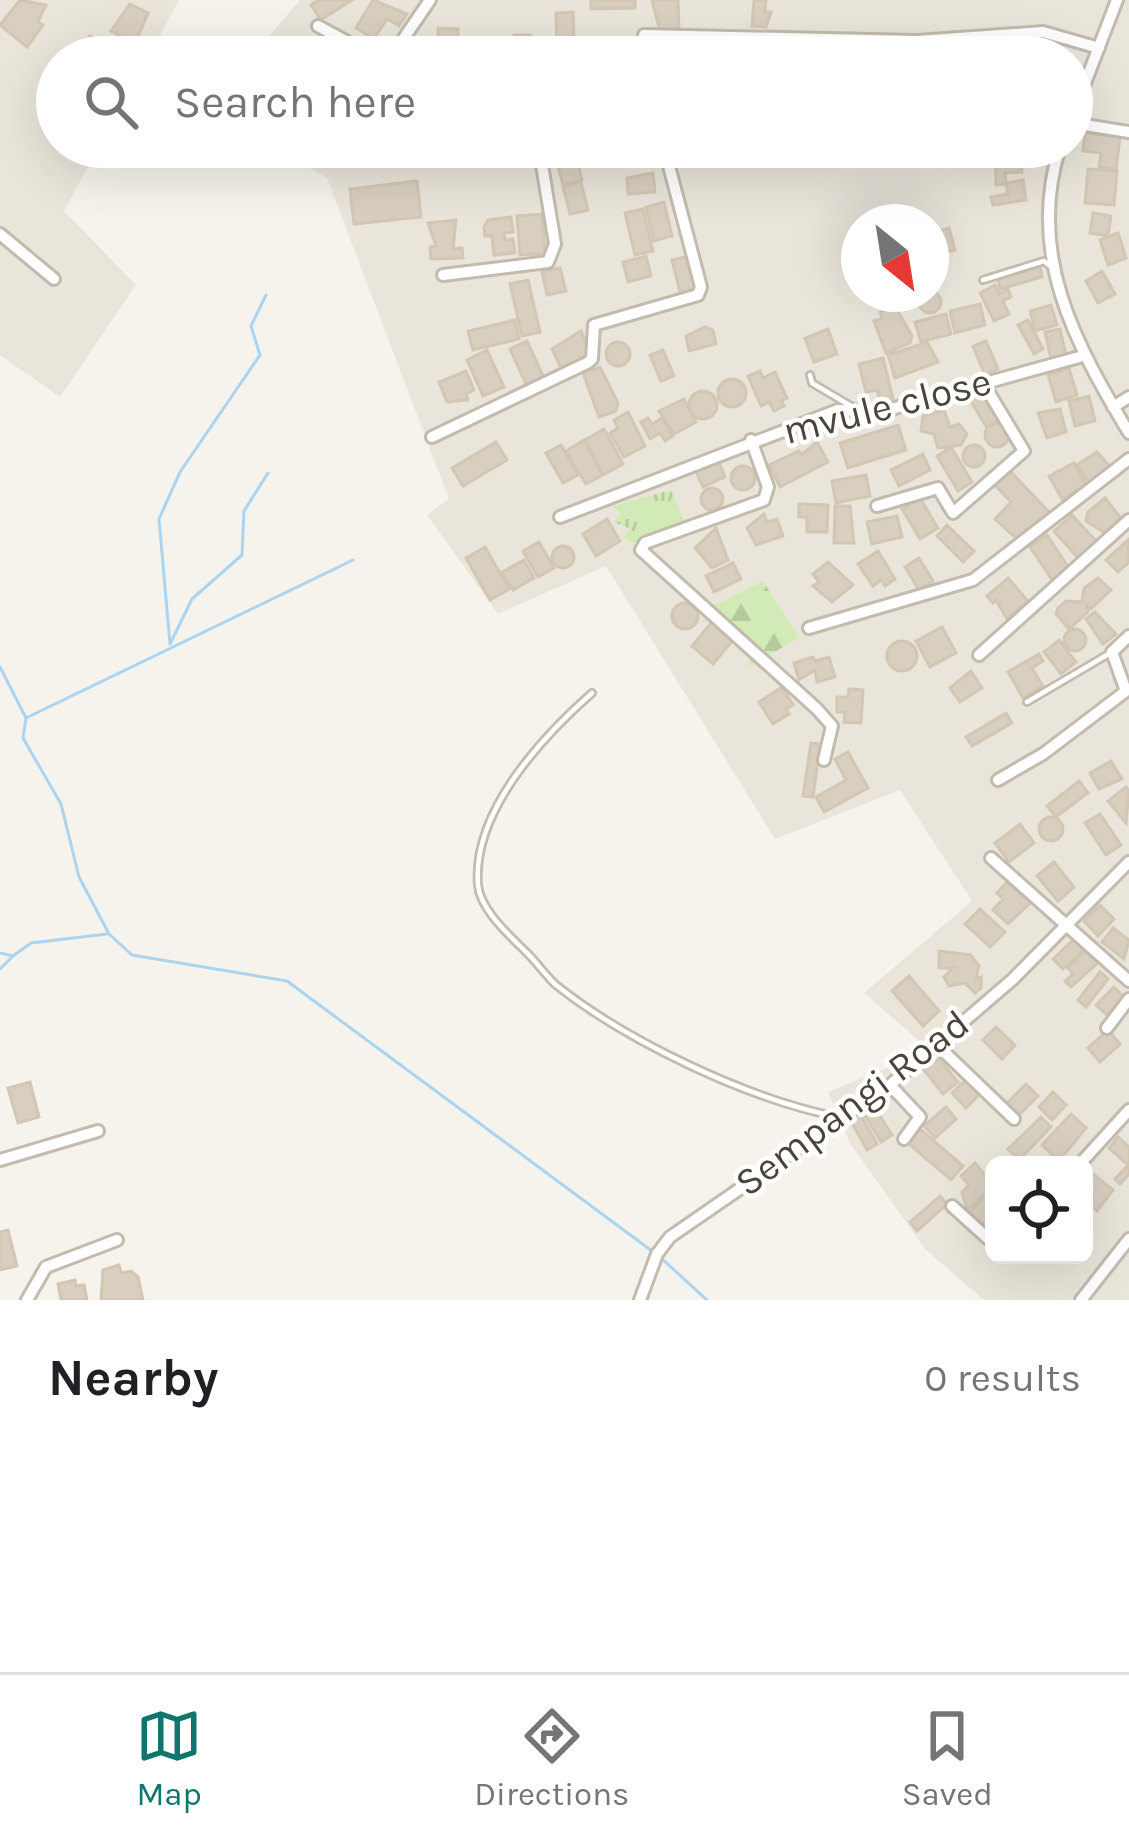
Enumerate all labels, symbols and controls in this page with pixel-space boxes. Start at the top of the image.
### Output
search box [36,36,1093,168]
icon: search [78,69,144,135]
text: Search here [174,76,416,128]
north arrow [841,204,949,312]
street label: mvule close [778,358,996,454]
street label: Sempangi Road [726,1000,978,1206]
map controls [985,1156,1093,1264]
button: locate [985,1156,1093,1264]
text: Nearby [48,1348,218,1408]
text: 0 results [924,1355,1081,1401]
tab: Map [136,1703,202,1813]
tab: Directions [474,1703,629,1813]
tab: Saved [902,1703,993,1813]

